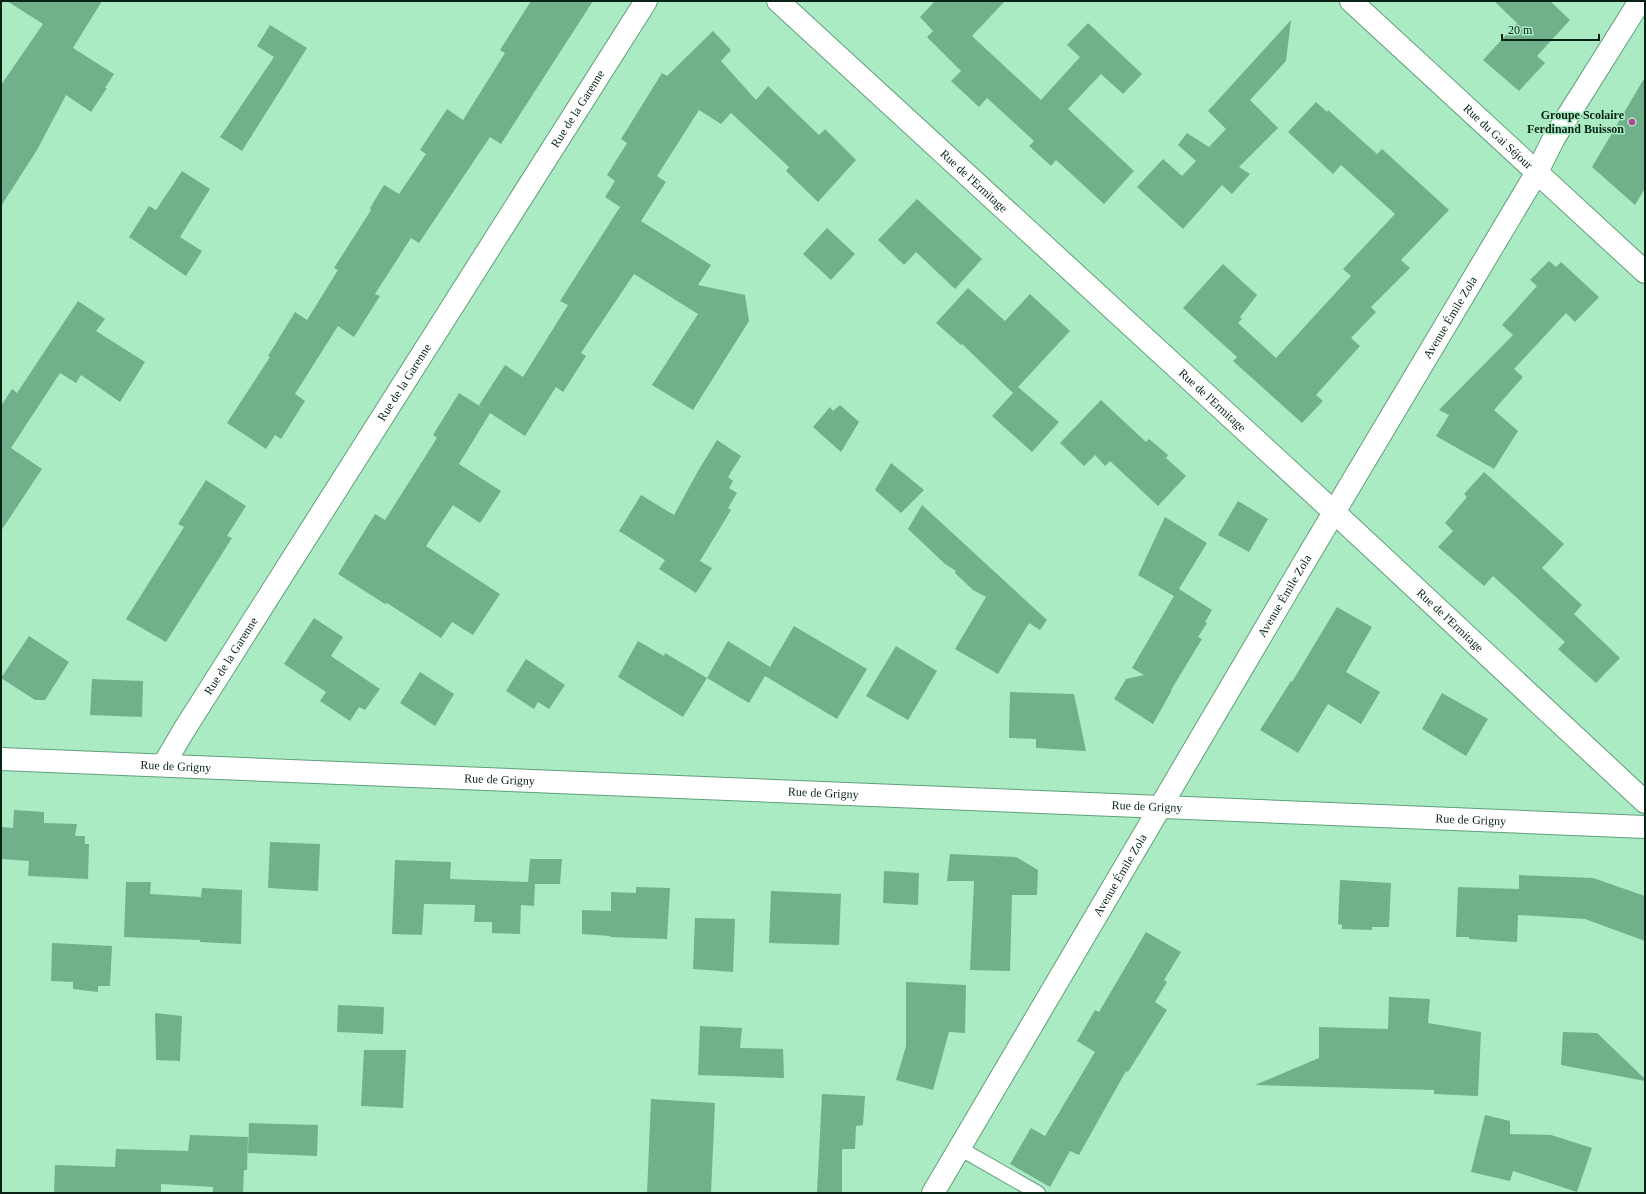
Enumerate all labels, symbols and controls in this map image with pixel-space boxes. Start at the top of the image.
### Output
scale bar [1502,16,1599,42]
text: 20 m [1508,23,1533,37]
street label: Rue de la Garenne [548,67,607,150]
street label: Rue du Gai Séjour [1461,101,1536,172]
place label: Groupe Scolaire Ferdinand Buisson [1527,108,1625,136]
marker: Groupe Scolaire Ferdinand Buisson [1627,117,1637,127]
street label: Rue de l'Ermitage [937,147,1010,215]
street label: Avenue Émile Zola [1420,273,1481,361]
street label: Rue de la Garenne [375,341,434,424]
street label: Rue de l'Ermitage [1176,366,1249,435]
street label: Avenue Émile Zola [1255,551,1315,639]
street label: Rue de l'Ermitage [1414,586,1486,655]
street label: Rue de la Garenne [201,615,261,697]
street label: Rue de Grigny [140,758,211,775]
street label: Rue de Grigny [464,771,535,788]
street label: Rue de Grigny [788,785,859,801]
street label: Rue de Grigny [1111,798,1183,815]
street label: Rue de Grigny [1435,811,1506,828]
street label: Avenue Émile Zola [1091,831,1150,919]

